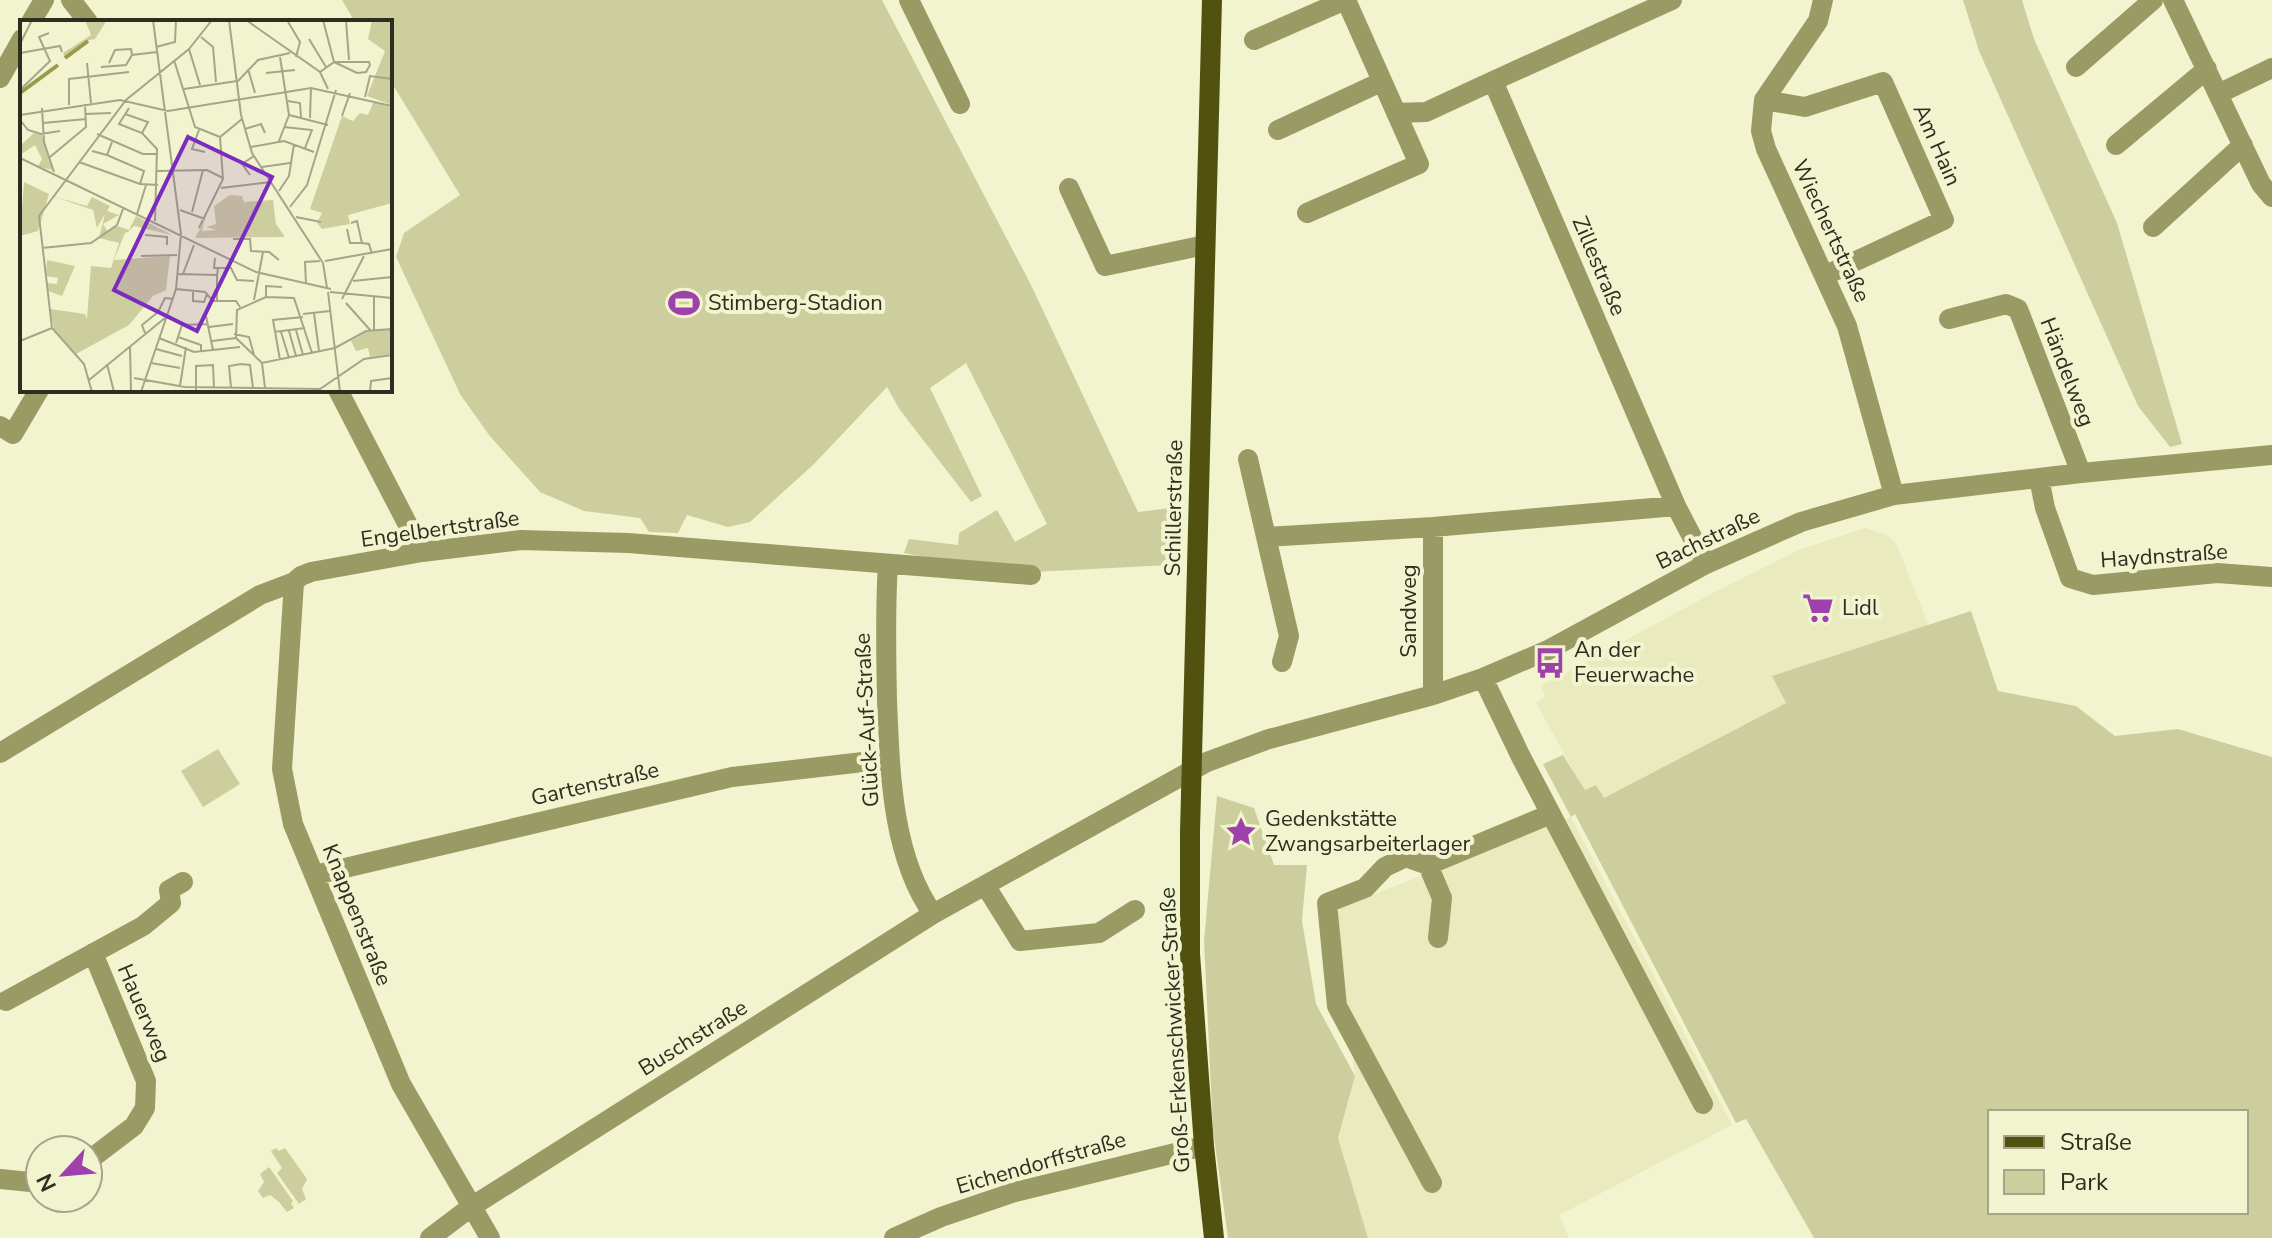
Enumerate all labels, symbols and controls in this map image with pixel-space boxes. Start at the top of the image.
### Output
inset map [20,20,392,392]
street label: Am Hain [1906,99,1968,191]
street label: Wiechertstraße [1785,155,1877,307]
street label: Zillestraße [1565,212,1633,320]
sports icon: Stimberg-Stadion [667,286,701,320]
place label: Stimberg-Stadion [708,288,883,318]
street label: Händelweg [2032,313,2102,431]
street label: Schillerstraße [1158,439,1190,577]
street label: Bachstraße [1651,501,1765,577]
street label: Engelbertstraße [359,503,521,555]
street label: Haydnstraße [2099,537,2229,575]
street label: Sandweg [1394,564,1424,658]
supermarket icon: Lidl [1801,591,1835,625]
place label: Lidl [1842,593,1879,623]
street label: Glück-Auf-Straße [847,632,887,808]
place label: An der Feuerwache [1574,635,1694,690]
bus stop icon: An der Feuerwache [1533,646,1567,680]
street label: Gartenstraße [528,755,662,813]
place label: Gedenkstätte Zwangsarbeiterlager [1265,804,1470,859]
place icon: Gedenkstätte Zwangsarbeiterlager [1224,815,1258,849]
street label: Knappenstraße [315,840,399,990]
street label: Groß-Erkenschwicker-Straße [1153,886,1197,1174]
street label: Hauerweg [110,959,178,1067]
street label: Buschstraße [633,993,753,1083]
legend [1988,1110,2248,1214]
street label: Eichendorffstraße [953,1124,1129,1202]
text: Straße [2060,1126,2132,1158]
north arrow [24,1134,104,1214]
text: Park [2060,1166,2109,1198]
text: N [30,1168,64,1196]

